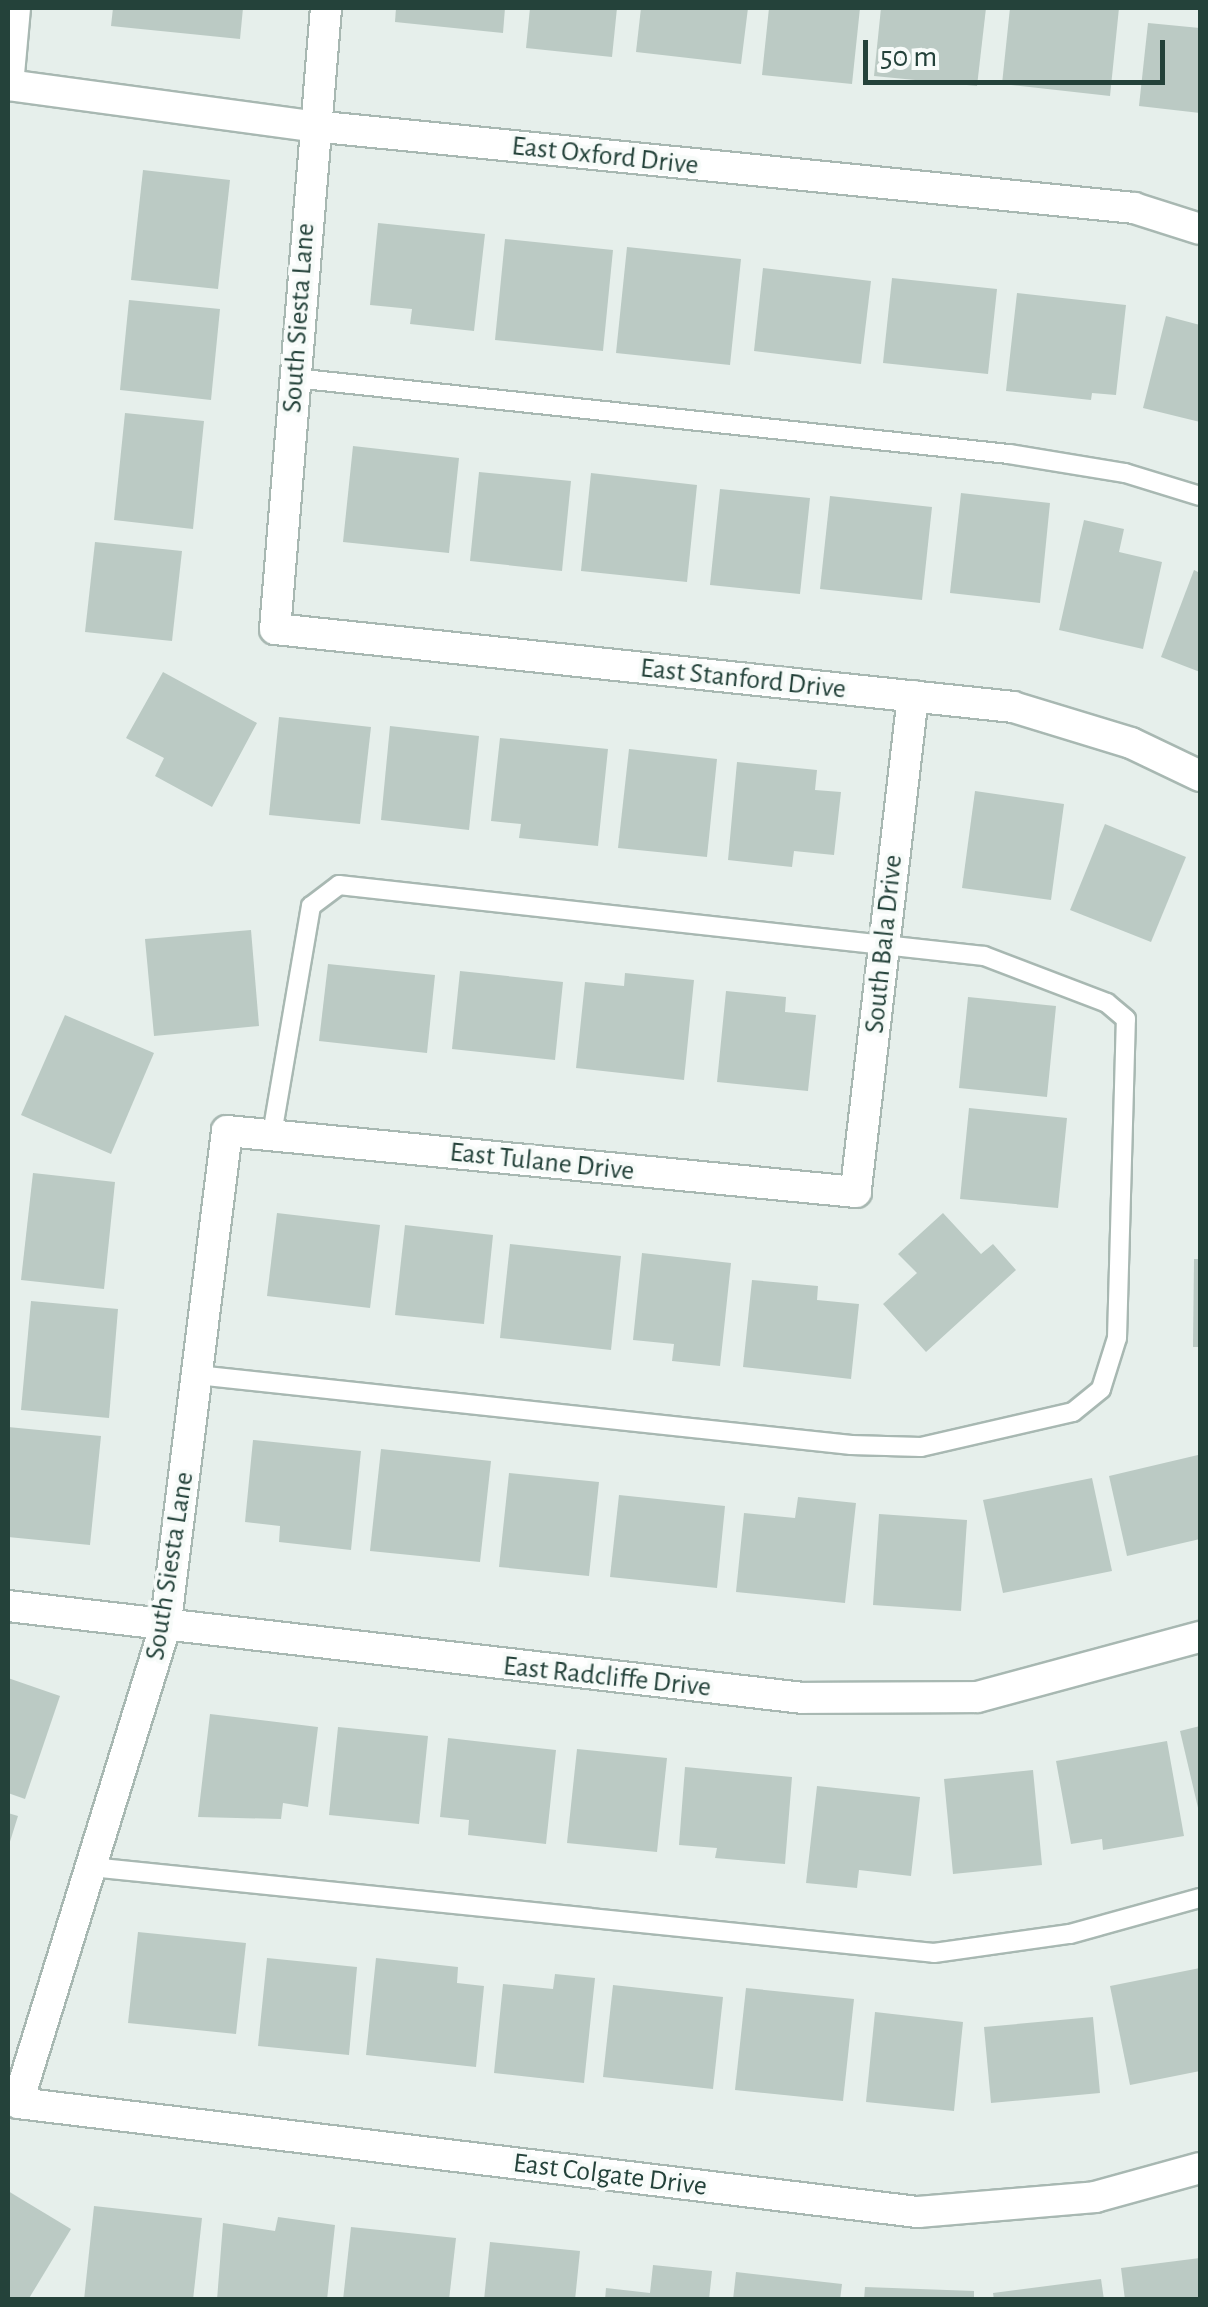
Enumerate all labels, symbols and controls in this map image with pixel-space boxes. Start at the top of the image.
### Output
scale bar [868,20,1170,82]
text: 50 m [880,42,937,72]
street label: East Oxford Drive [510,129,700,183]
street label: South Siesta Lane [276,222,322,414]
street label: East Stanford Drive [639,651,847,707]
street label: South Bala Drive [858,853,910,1035]
street label: East Tulane Drive [448,1136,636,1188]
street label: South Siesta Lane [139,1469,201,1663]
street label: East Radcliffe Drive [501,1649,713,1705]
street label: East Colgate Drive [511,2146,709,2204]

